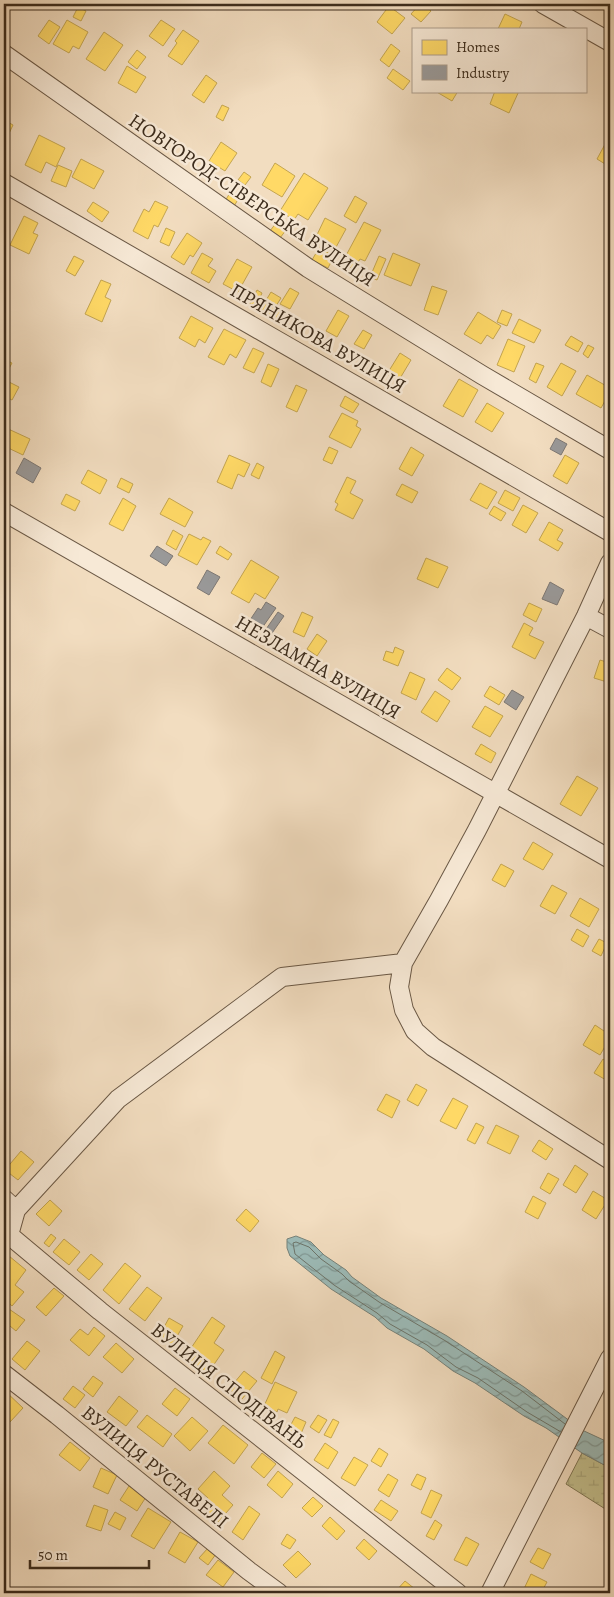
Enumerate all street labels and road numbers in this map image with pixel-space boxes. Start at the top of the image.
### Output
street label: НОВГОРОД-СІВЕРСЬКА ВУЛИЦЯ [123,107,381,293]
street label: ПРЯНИКОВА ВУЛИЦЯ [225,277,411,399]
street label: НЕЗЛАМНА ВУЛИЦЯ [230,609,406,725]
street label: ВУЛИЦЯ СПОДІВАНЬ [145,1317,313,1455]
street label: ВУЛИЦЯ РУСТАВЕЛІ [76,1399,234,1535]

